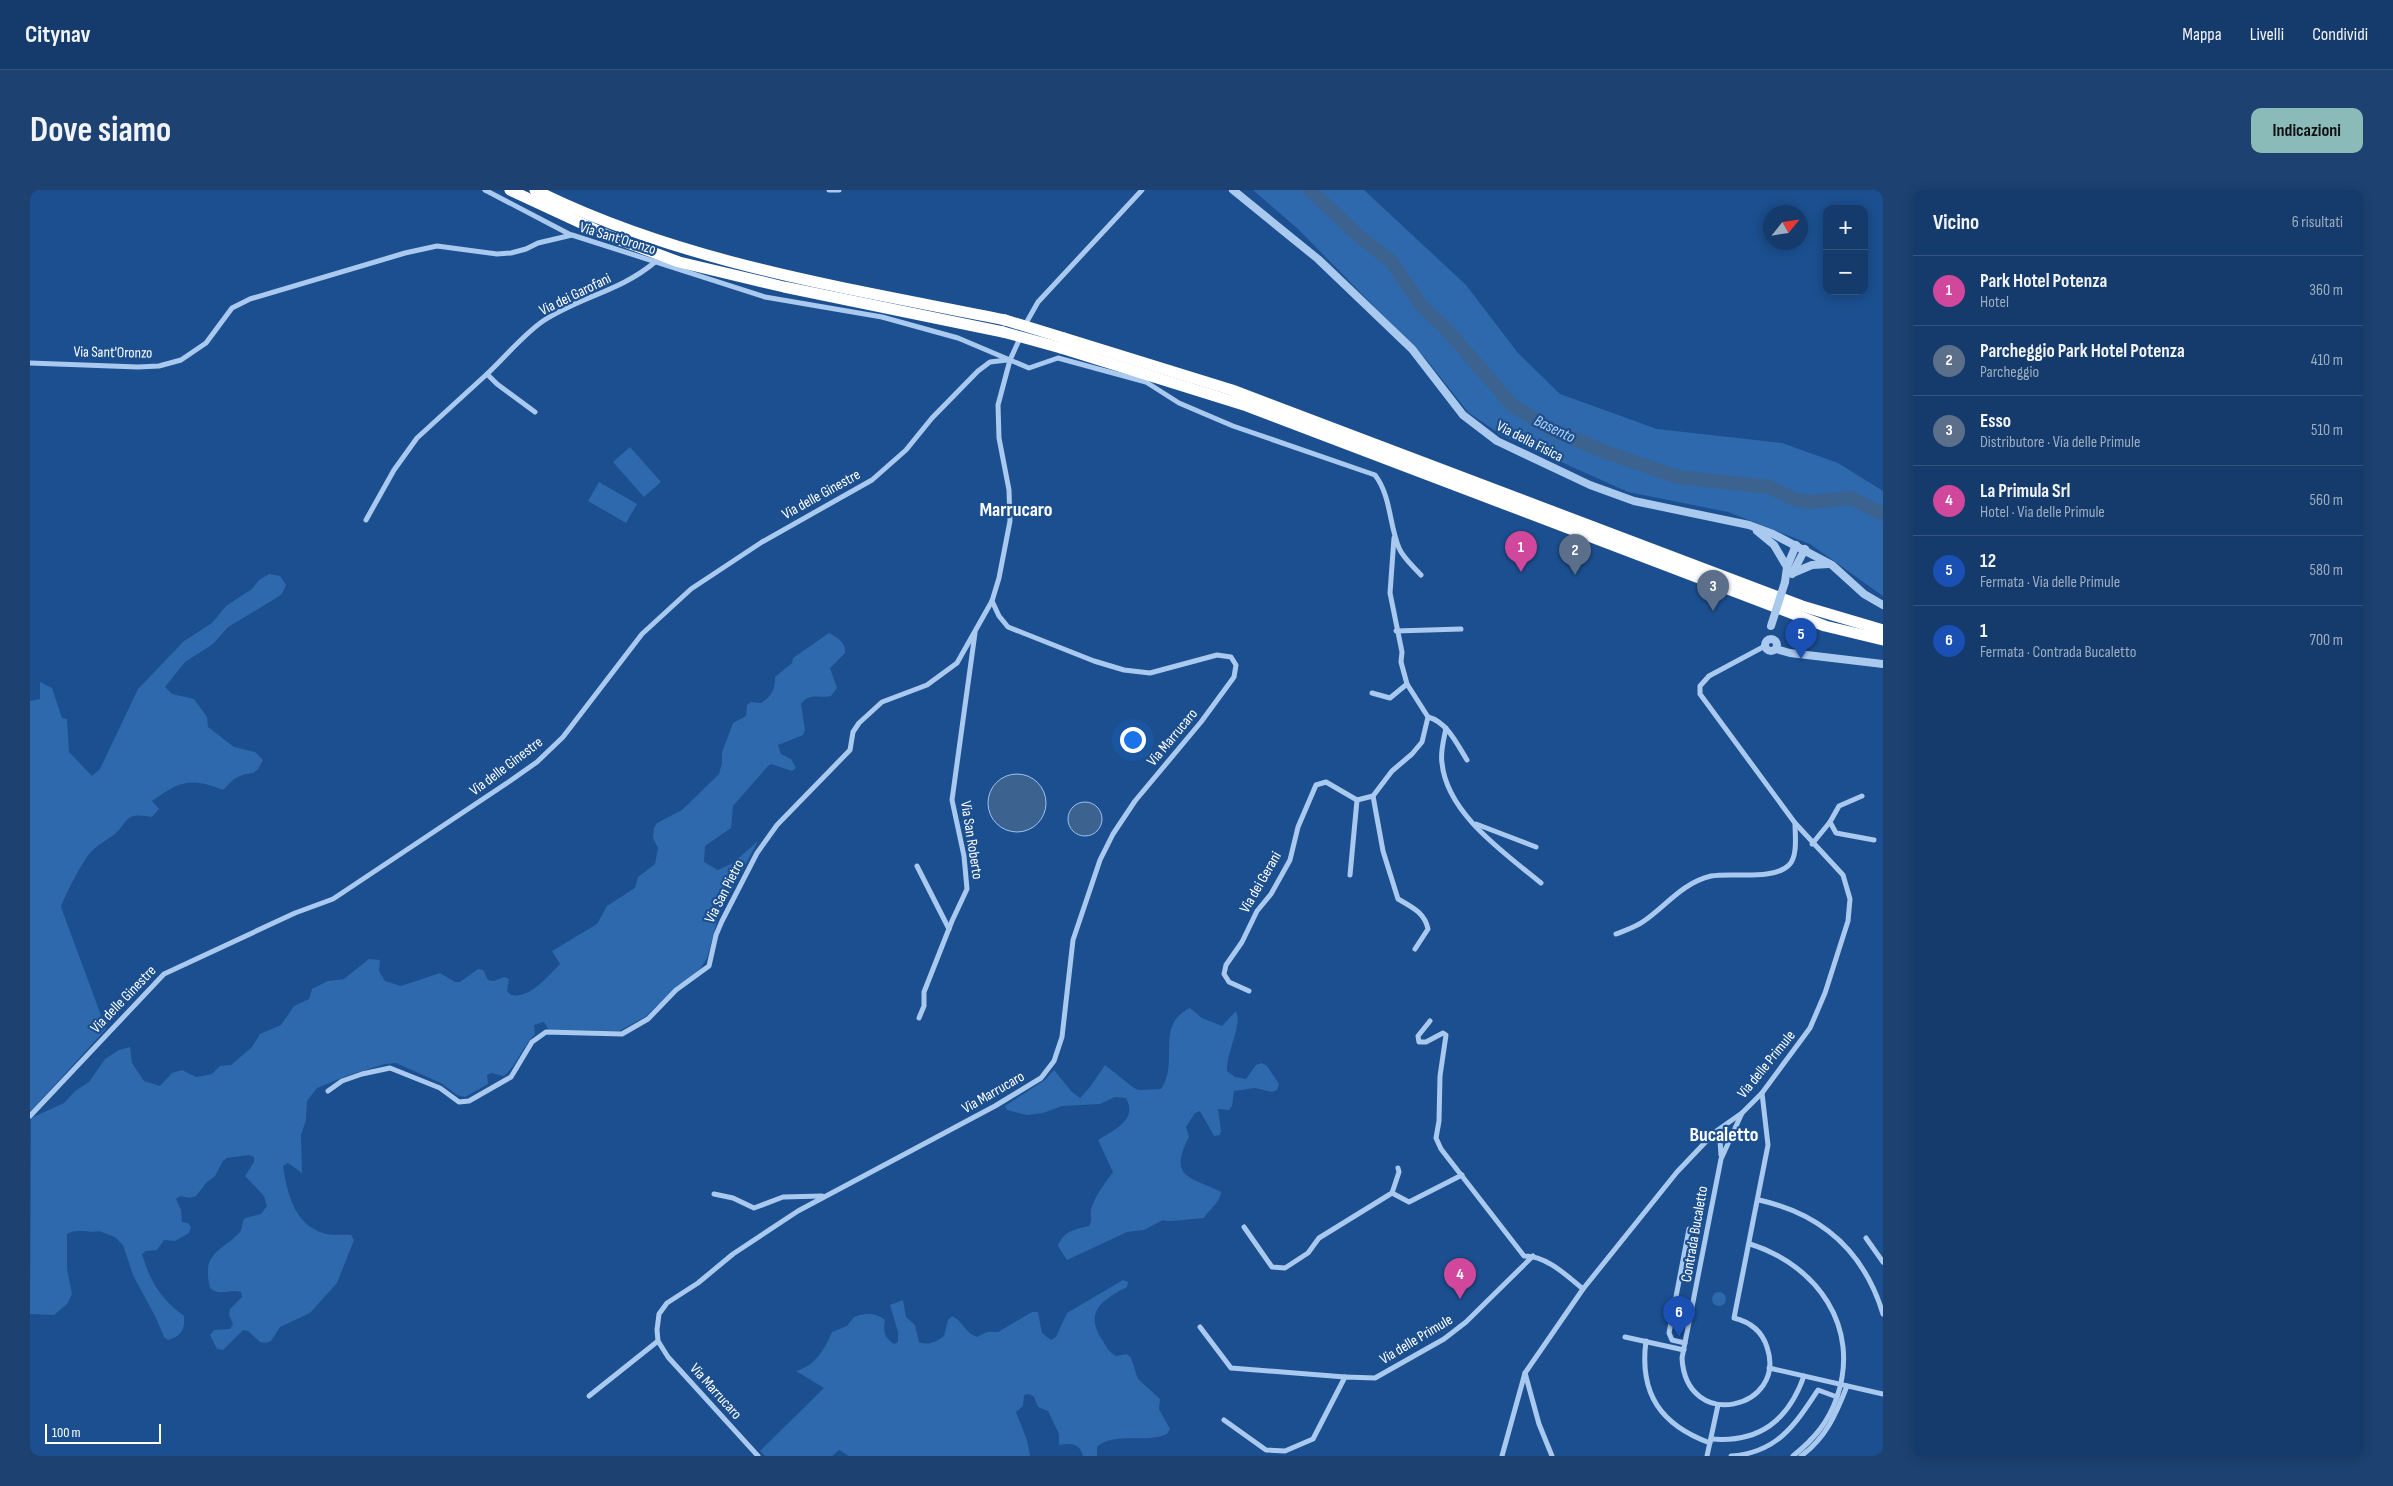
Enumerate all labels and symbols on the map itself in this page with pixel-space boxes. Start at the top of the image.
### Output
north arrow [1763,205,1808,250]
street label: Via Sant'Oronzo [577,218,658,259]
street label: Via dei Garofani [536,269,615,320]
street label: Via Sant'Oronzo [73,342,153,363]
water label: Basento [1531,411,1578,448]
street label: Via della Fisica [1493,417,1566,466]
street label: Via delle Ginestre [779,465,864,524]
district label: Marrucaro [979,498,1053,522]
pin: 1 [1505,531,1537,572]
pin: 2 [1559,534,1591,575]
pin: 3 [1697,570,1729,611]
pin: 5 [1785,618,1817,659]
street label: Via Marrucaro [1143,705,1202,770]
your location [1120,727,1146,753]
street label: Via delle Ginestre [466,733,547,800]
street label: Via San Roberto [956,800,987,881]
street label: Via dei Gerani [1235,848,1286,916]
street label: Via San Pietro [700,856,748,926]
street label: Via delle Ginestre [86,962,160,1037]
street label: Via delle Primule [1733,1026,1800,1102]
street label: Via Marrucaro [959,1067,1028,1118]
district label: Bucaletto [1689,1123,1759,1147]
street label: Contrada Bucaletto [1677,1185,1712,1284]
pin: 4 [1444,1258,1476,1299]
pin: 6 [1663,1296,1695,1337]
street label: Via delle Primule [1376,1310,1456,1369]
street label: Via Marrucaro [685,1359,746,1423]
scale bar [45,1421,161,1444]

